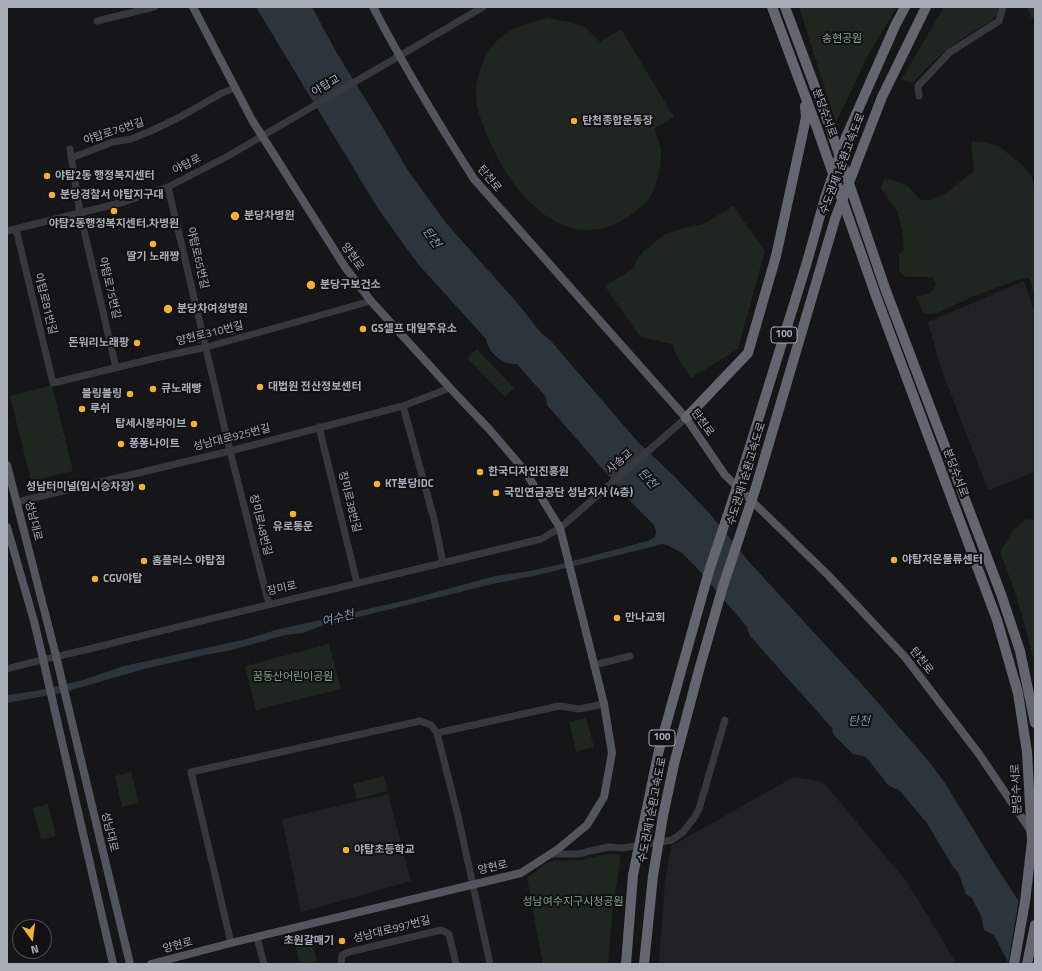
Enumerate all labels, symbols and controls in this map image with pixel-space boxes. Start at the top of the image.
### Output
park label: 송현공원 [822,32,862,46]
street label: 야탑교 [310,73,342,99]
street label: 분당수서로 [809,87,839,139]
street label: 수도권제1순환고속도로 [818,112,868,216]
place label: 탄천종합운동장 [582,114,653,128]
street label: 야탑로76번길 [82,116,146,148]
marker: 탄천종합운동장 [569,116,579,126]
street label: 야탑로 [170,152,204,178]
street label: 탄천로 [474,163,504,195]
place label: 야탑2동 행정복지센터 [55,169,155,183]
marker: 야탑2동 행정복지센터 [42,171,52,181]
place label: 분당경찰서 야탑지구대 [60,188,164,202]
marker: 분당경찰서 야탑지구대 [47,190,57,200]
marker: 야턉2동행정복지센터.차병원 [109,206,119,216]
place label: 분당차병원 [244,209,295,223]
marker: 분당차병원 [229,210,241,222]
place label: 야턉2동행정복지센터.차병원 [49,217,179,231]
water label: 탄천 [419,225,443,251]
street label: 야탑로65번길 [183,226,211,290]
marker: 딸기 노래짱 [148,239,158,249]
street label: 양현로 [338,241,366,273]
place label: 딸기 노래짱 [126,250,180,264]
street label: 야탑로75번길 [95,256,123,320]
street label: 야탑로81번길 [31,272,59,336]
place label: 분당구보건소 [320,278,381,292]
marker: 분당구보건소 [305,279,317,291]
place label: 분당차여성병원 [177,302,248,316]
marker: 분당차여성병원 [162,303,174,315]
street label: 양현로310번길 [175,319,245,349]
place label: GS셀프 대일주유소 [371,322,457,336]
marker: GS셀프 대일주유소 [358,324,368,334]
road number: 100 [771,327,797,343]
place label: 돈워리노래팡 [68,336,129,350]
marker: 돈워리노래팡 [132,338,142,348]
place label: 대법원 전산정보센터 [268,380,361,394]
place label: 큐노래빵 [161,382,201,396]
marker: 대법원 전산정보센터 [255,382,265,392]
marker: 큐노래빵 [148,384,158,394]
place label: 블링블링 [82,387,122,401]
marker: 블링블링 [125,389,135,399]
place label: 루쉬 [90,402,110,416]
marker: 루쉬 [77,404,87,414]
street label: 탄천로 [688,407,716,439]
place label: 탑세시봉라이브 [115,417,186,431]
marker: 탑세시봉라이브 [189,419,199,429]
street label: 수도권제1순환고속도로 [725,421,769,527]
street label: 성남대로925번길 [192,422,272,454]
place label: 퐁퐁나이트 [129,437,180,451]
marker: 퐁퐁나이트 [116,439,126,449]
street label: 사송교 [604,447,636,477]
street label: 분당수서로 [940,447,970,499]
place label: 한국디자인진흥원 [488,465,569,479]
water label: 탄천 [634,466,660,492]
marker: 한국디자인진흥원 [475,467,485,477]
street label: 장미로38번길 [335,470,363,534]
place label: KT분당IDC [385,477,434,491]
marker: KT분당IDC [372,479,382,489]
place label: 성남터미널(임시승차장) [26,480,134,494]
marker: 성남터미널(임시승차장) [137,482,147,492]
place label: 국민연금공단 성남지사 (4층) [504,486,633,500]
marker: 국민연금공단 성남지사 (4층) [491,488,501,498]
street label: 장미로48번길 [246,493,274,557]
street label: 성남대로 [22,500,44,542]
marker: 유로통운 [288,509,298,519]
place label: 유로통운 [273,520,313,534]
place label: 야탑저온물류센터 [902,553,983,567]
place label: 홈플러스 야탑점 [152,554,225,568]
marker: 야탑저온물류센터 [889,555,899,565]
marker: 홈플러스 야탑점 [139,556,149,566]
place label: CGV야탑 [103,572,142,586]
marker: CGV야탑 [90,574,100,584]
street label: 장미로 [266,579,298,599]
water label: 여수천 [320,608,356,630]
place label: 만나교회 [625,611,665,625]
marker: 만나교회 [612,613,622,623]
street label: 탄천로 [906,645,936,677]
park label: 꿈동산어린이공원 [253,670,333,684]
water label: 탄천 [848,715,870,729]
road number: 100 [649,730,675,746]
street label: 수도권제1순환고속도로 [636,756,670,864]
street label: 분당수서로 [1009,763,1025,815]
street label: 성남대로 [98,811,120,853]
place label: 야탑초등학교 [354,843,415,857]
marker: 야탑초등학교 [341,845,351,855]
street label: 양현로 [477,858,509,878]
park label: 성남여수지구시청공원 [522,895,624,909]
street label: 성남대로997번길 [352,914,432,946]
north arrow [12,919,52,959]
place label: 초원갈매기 [283,934,334,948]
street label: 양현로 [162,936,194,956]
marker: 초원갈매기 [337,936,347,946]
text: N [29,941,40,958]

